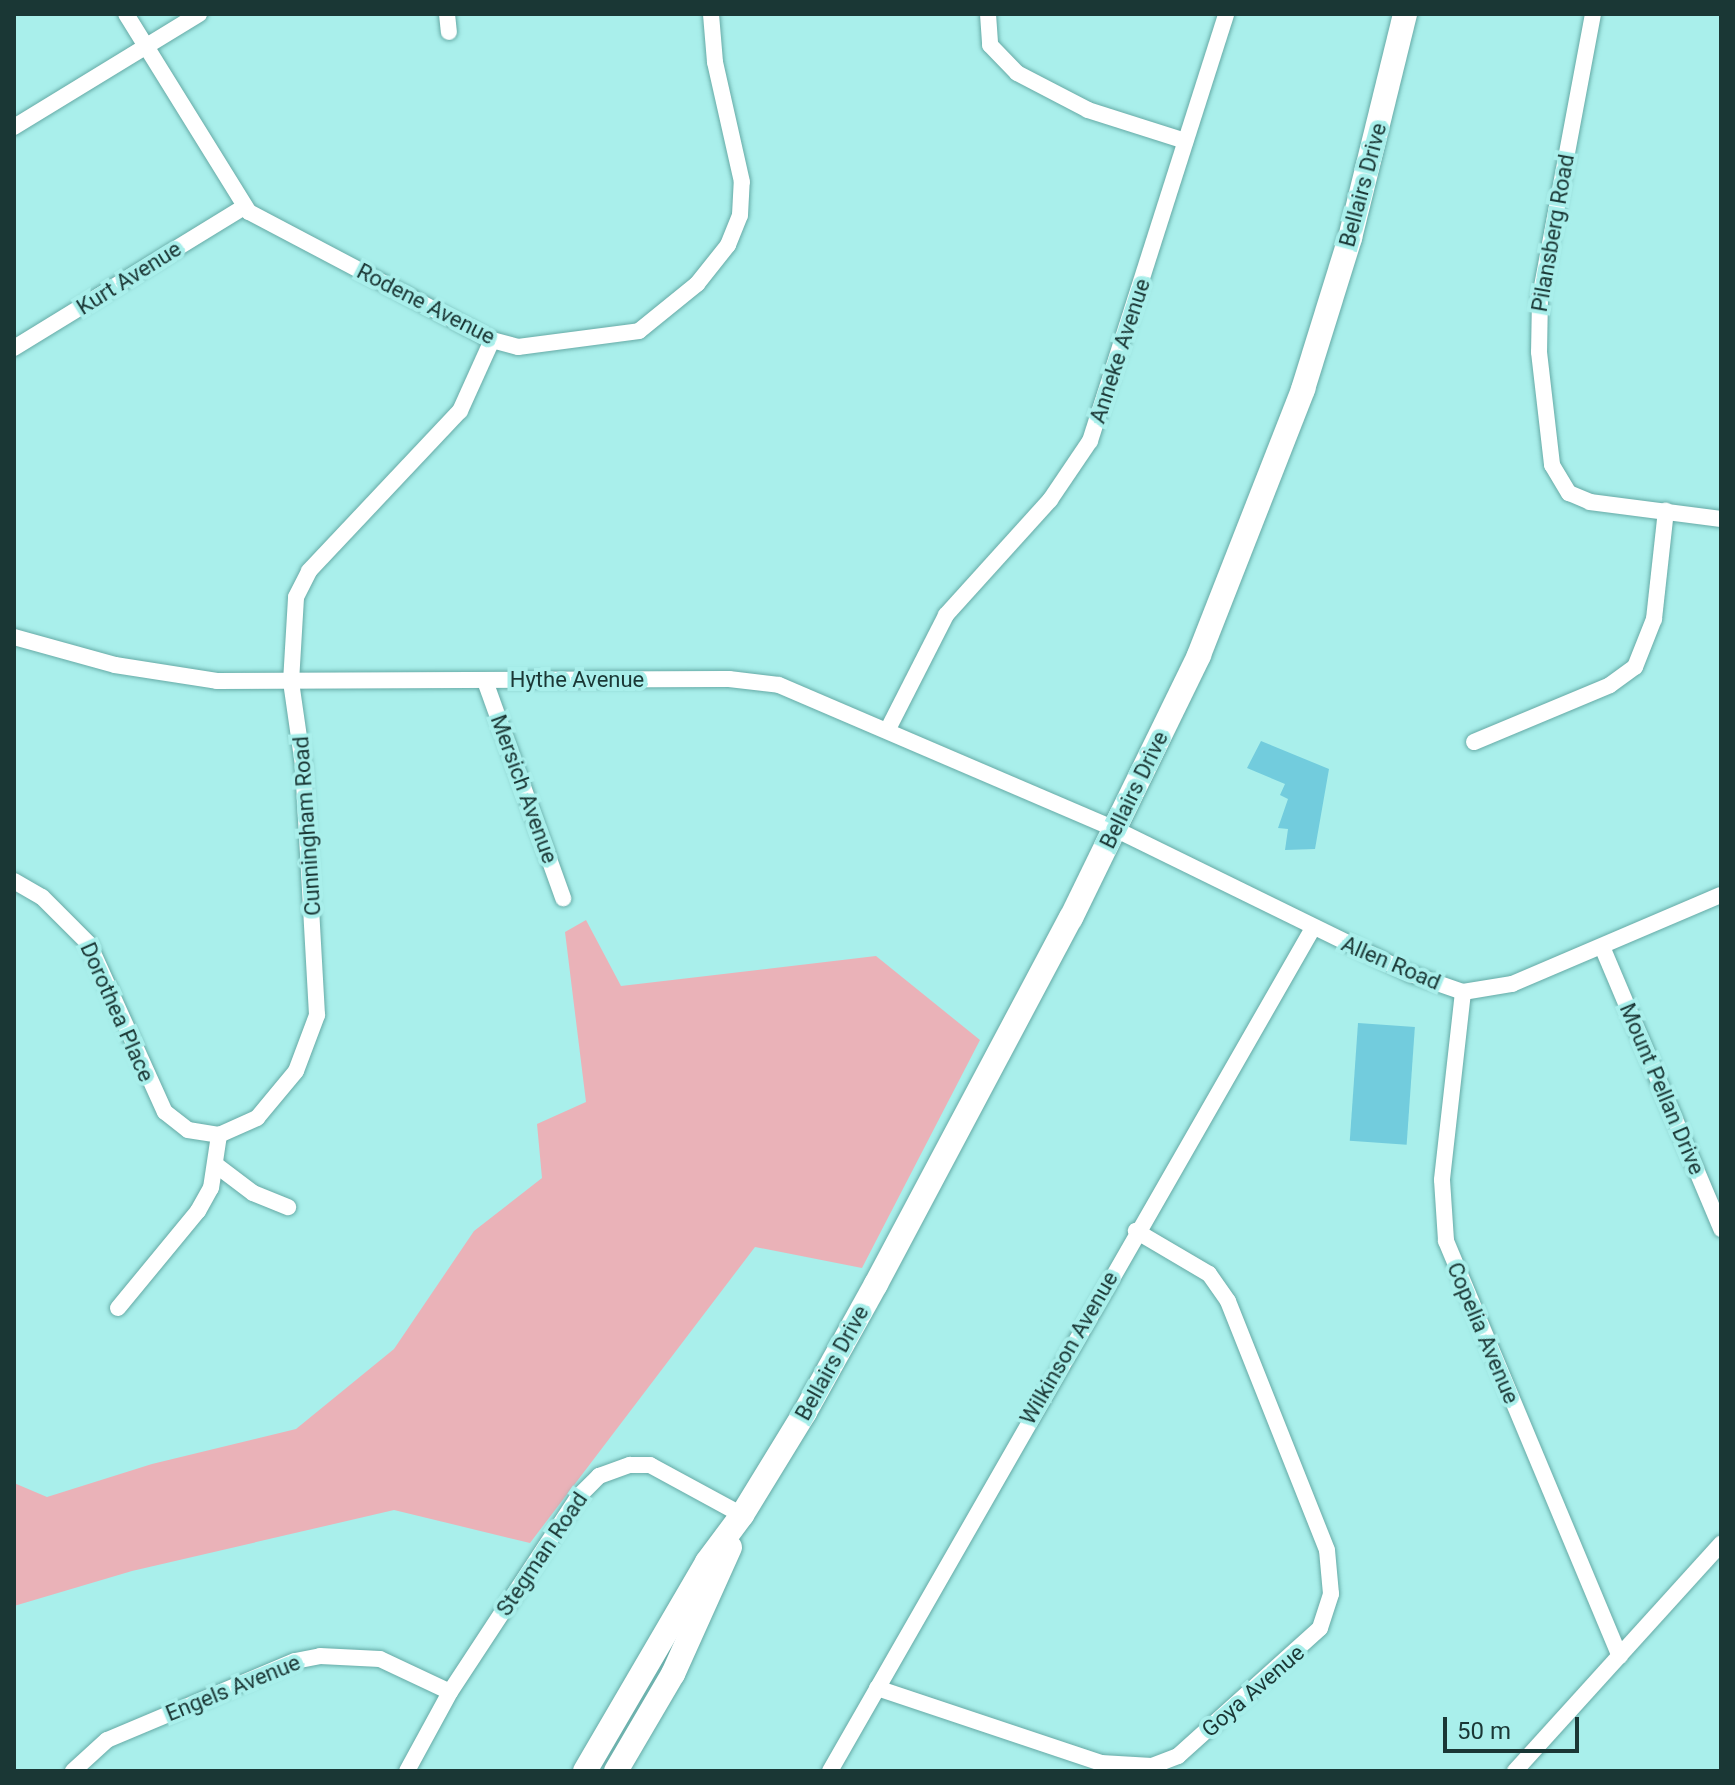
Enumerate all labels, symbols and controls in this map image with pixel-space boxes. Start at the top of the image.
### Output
street label: Bellairs Drive [1334,120,1392,250]
street label: Pilansberg Road [1526,152,1580,314]
street label: Kurt Avenue [72,235,186,321]
street label: Rodene Avenue [353,258,499,350]
street label: Anneke Avenue [1084,275,1156,427]
street label: Hythe Avenue [510,667,644,693]
street label: Mersich Avenue [485,711,563,867]
street label: Bellairs Drive [1094,727,1174,853]
street label: Cunningham Road [288,735,326,917]
street label: Allen Road [1338,930,1444,996]
street label: Dorothea Place [75,938,159,1086]
street label: Mount Pellan Drive [1614,999,1710,1179]
street label: Copelia Avenue [1441,1258,1525,1408]
street label: Wilkinson Avenue [1014,1267,1124,1429]
street label: Bellairs Drive [790,1301,874,1425]
street label: Stegman Road [491,1487,593,1621]
street label: Goya Avenue [1196,1639,1310,1743]
street label: Engels Avenue [162,1649,304,1727]
scale bar [1447,1701,1583,1751]
text: 50 m [1457,1717,1511,1745]

